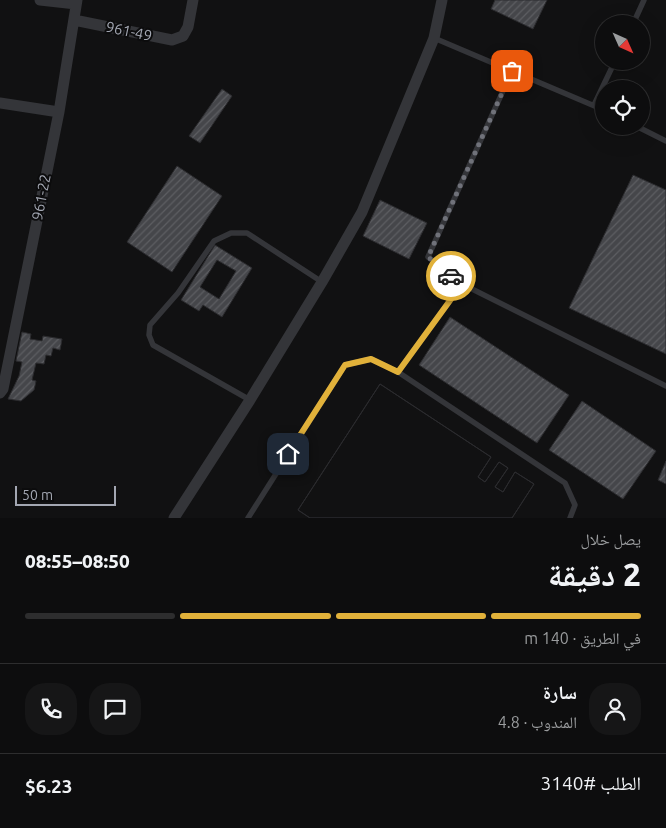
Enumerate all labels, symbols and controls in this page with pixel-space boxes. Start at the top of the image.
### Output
north arrow [595,15,650,70]
map controls [595,15,650,135]
street label: 961-49 [104,18,154,44]
pin [491,50,533,92]
icon: bag [498,57,526,85]
button: locate [595,80,650,135]
street label: 961-22 [28,172,54,222]
courier [426,251,476,301]
icon: car [437,262,465,290]
pin [267,433,309,475]
icon: home [274,440,302,468]
scale bar [15,483,116,506]
text: 50 m [22,487,53,503]
text: يصل خلال [580,530,641,548]
text: 08:50–08:55 [25,550,130,572]
text: 2 دقيقة [548,556,641,592]
text: في الطريق · 140 m [524,629,641,647]
text: سارة [543,681,577,703]
button: phone [25,683,77,735]
button: chat [89,683,141,735]
button: person [589,683,641,735]
text: المندوب · 4.8 [498,713,577,731]
text: الطلب #3140 [541,772,641,794]
text: $6.23 [25,775,73,797]

